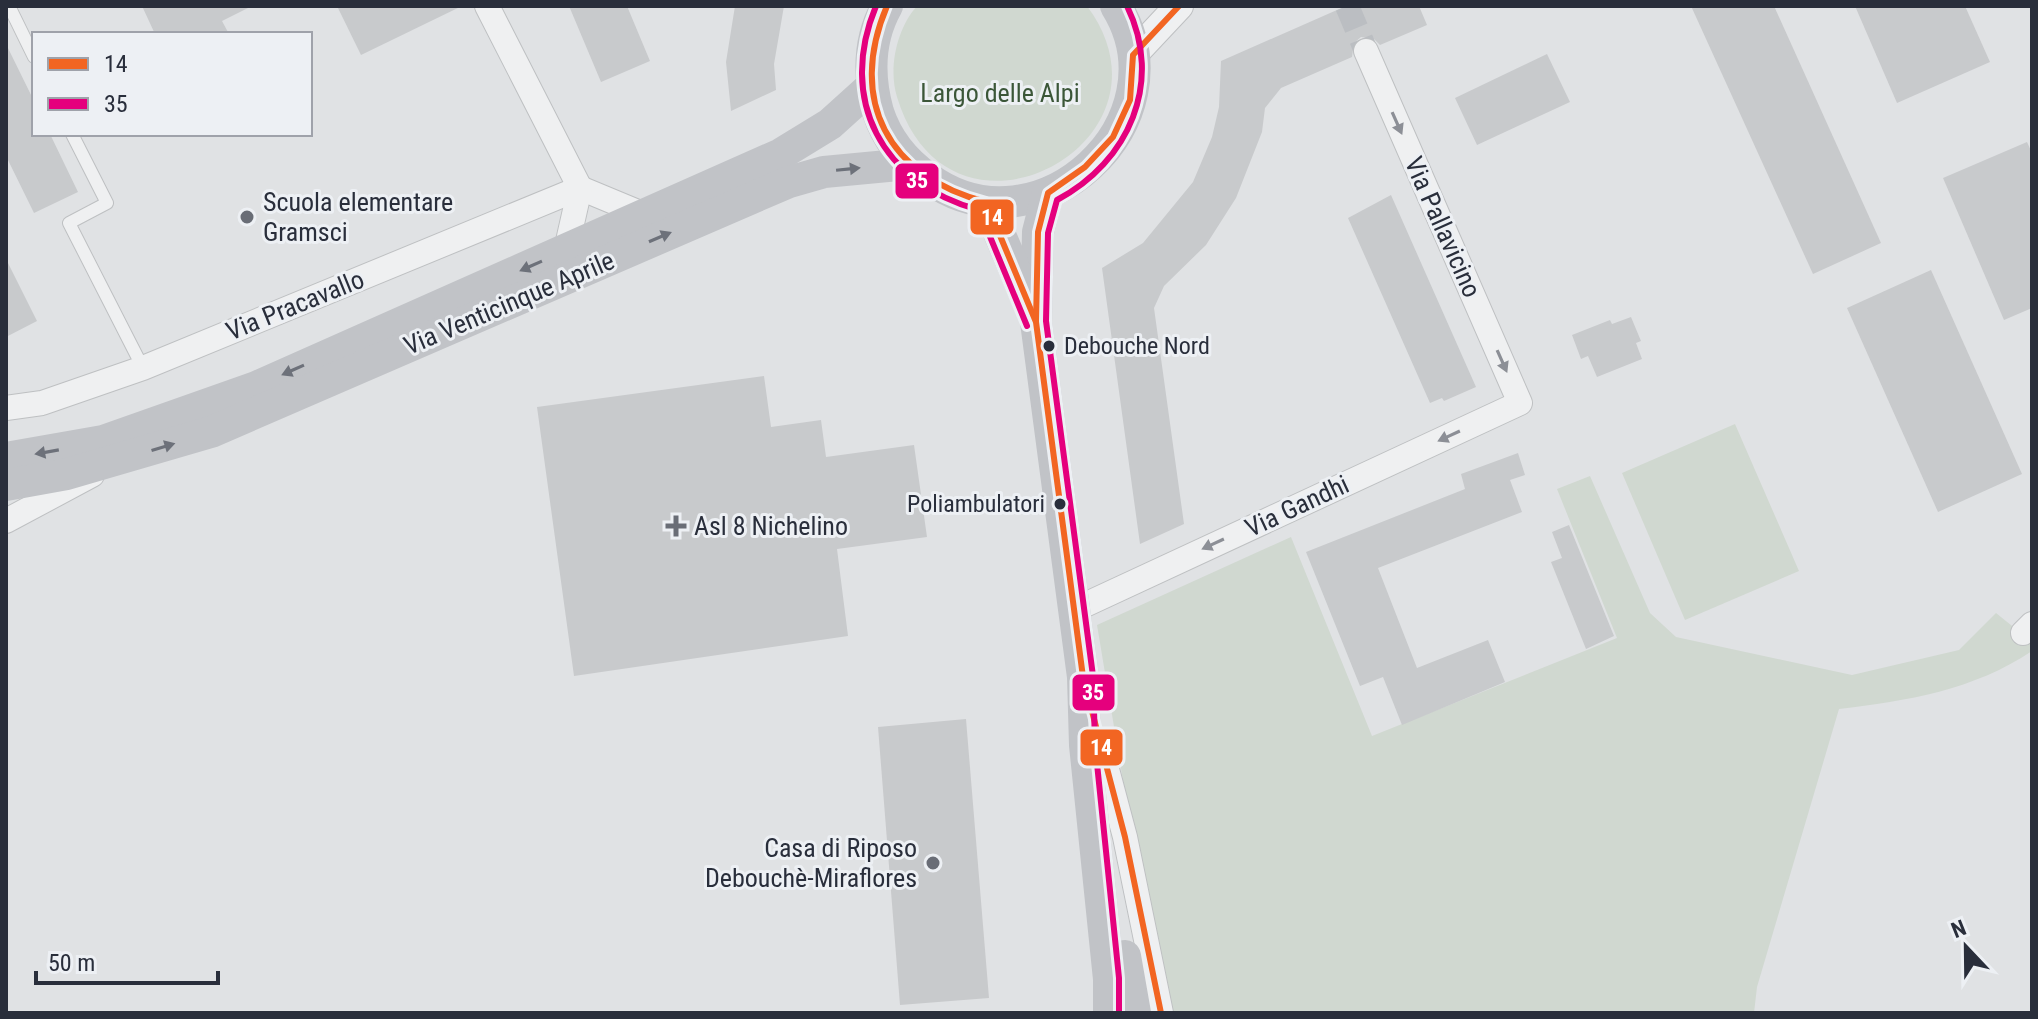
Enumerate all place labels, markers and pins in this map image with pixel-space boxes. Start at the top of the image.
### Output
place label: Scuola elementare Gramsci [263,187,453,247]
marker: Scuola elementare Gramsci [238,208,256,226]
place label: Debouche Nord [1064,332,1210,360]
marker: Debouche Nord [1041,338,1057,354]
place label: Poliambulatori [907,490,1045,518]
marker: Poliambulatori [1052,496,1068,512]
place label: Asl 8 Nichelino [694,511,848,541]
marker: Asl 8 Nichelino [665,515,687,537]
place label: Casa di Riposo Debouchè-Miraflores [705,833,917,893]
marker: Casa di Riposo Debouchè-Miraflores [924,854,942,872]

